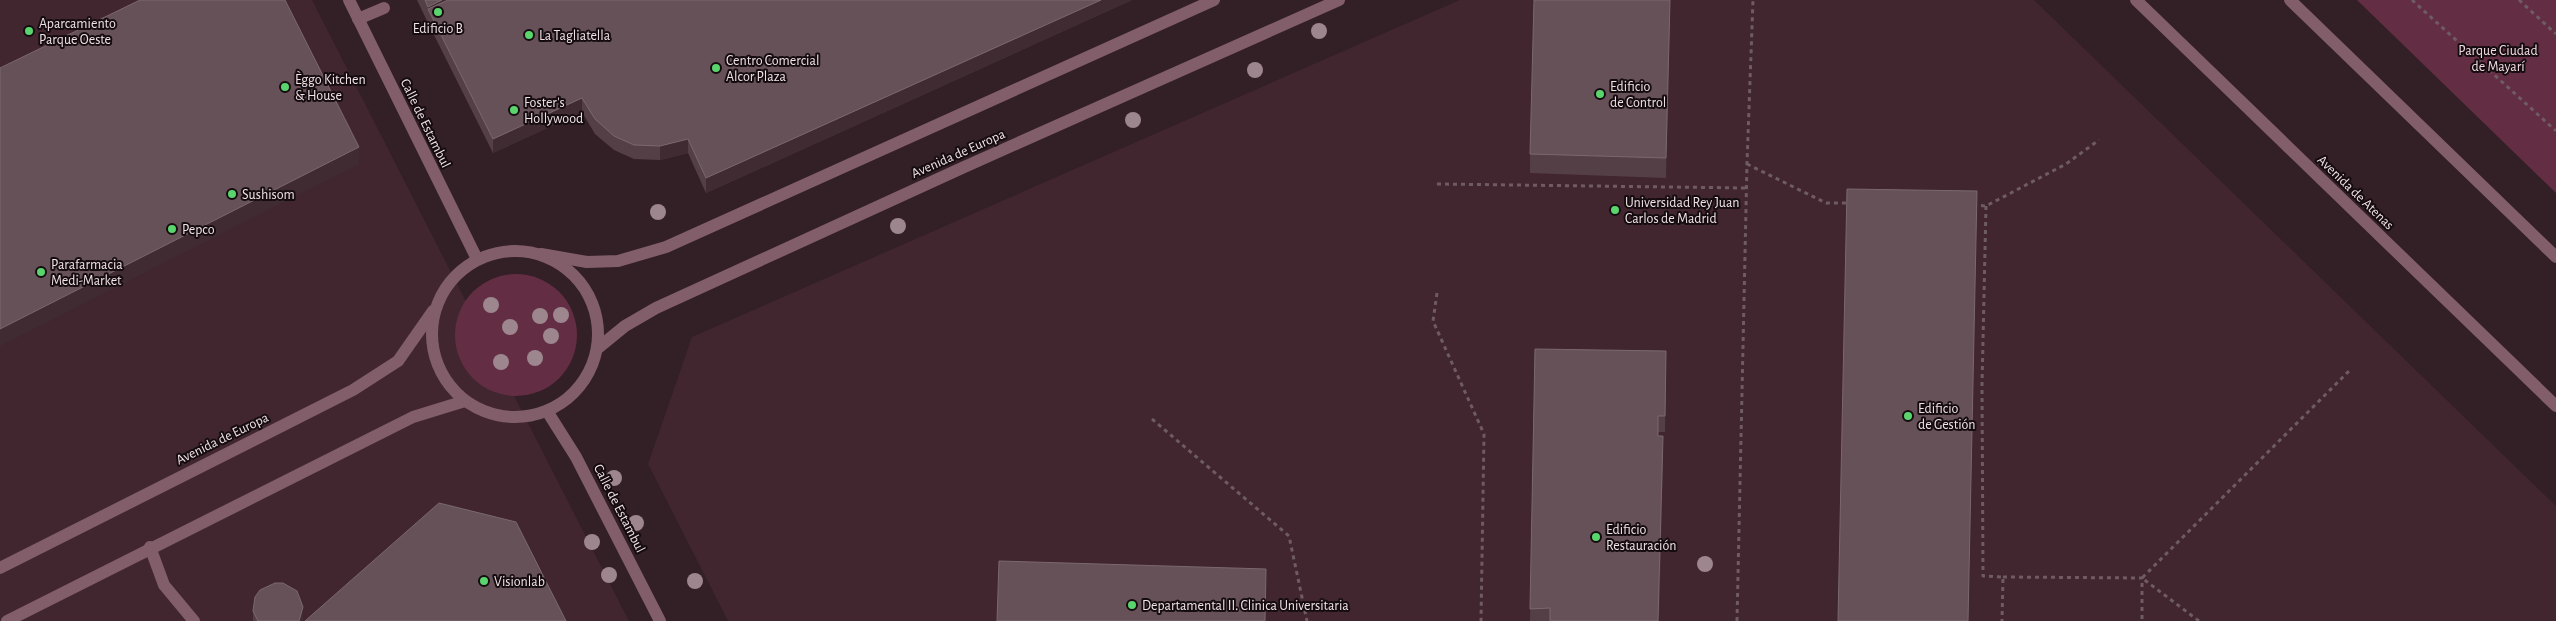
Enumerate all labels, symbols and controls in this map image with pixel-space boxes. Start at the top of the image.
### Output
marker: Edificio B [432,6,444,18]
place label: Aparcamiento Parque Oeste [39,17,116,47]
place label: Edificio B [413,22,463,36]
marker: Aparcamiento Parque Oeste [23,25,35,37]
marker: La Tagliatella [523,29,535,41]
place label: La Tagliatella [539,29,611,43]
park label: Parque Ciudad de Mayarí [2458,44,2538,74]
place label: Centro Comercial Alcor Plaza [726,54,819,84]
marker: Centro Comercial Alcor Plaza [710,62,722,74]
place label: Èggo Kitchen & House [295,70,366,103]
street label: Calle de Estambul [398,77,453,170]
place label: Edificio de Control [1610,80,1666,110]
marker: Èggo Kitchen & House [279,81,291,93]
marker: Edificio de Control [1594,88,1606,100]
place label: Foster's Hollywood [524,96,583,126]
marker: Foster's Hollywood [508,104,520,116]
street label: Avenida de Europa [909,127,1008,181]
street label: Avenida de Atenas [2314,153,2396,233]
marker: Sushisom [226,188,238,200]
place label: Sushisom [242,188,295,202]
place label: Universidad Rey Juan Carlos de Madrid [1625,196,1740,226]
marker: Universidad Rey Juan Carlos de Madrid [1609,204,1621,216]
marker: Pepco [166,223,178,235]
place label: Pepco [182,223,215,237]
place label: Parafarmacia Medi-Market [51,258,123,288]
marker: Parafarmacia Medi-Market [35,266,47,278]
place label: Edificio de Gestión [1918,402,1976,432]
street label: Avenida de Europa [174,410,271,467]
marker: Edificio de Gestión [1902,410,1914,422]
street label: Calle de Estambul [591,462,647,555]
place label: Edificio Restauración [1606,523,1676,553]
marker: Edificio Restauración [1590,531,1602,543]
marker: Visionlab [478,575,490,587]
place label: Visionlab [494,575,545,589]
marker: Departamental II. Clinica Universitaria [1126,599,1138,611]
place label: Departamental II. Clinica Universitaria [1142,599,1349,613]

